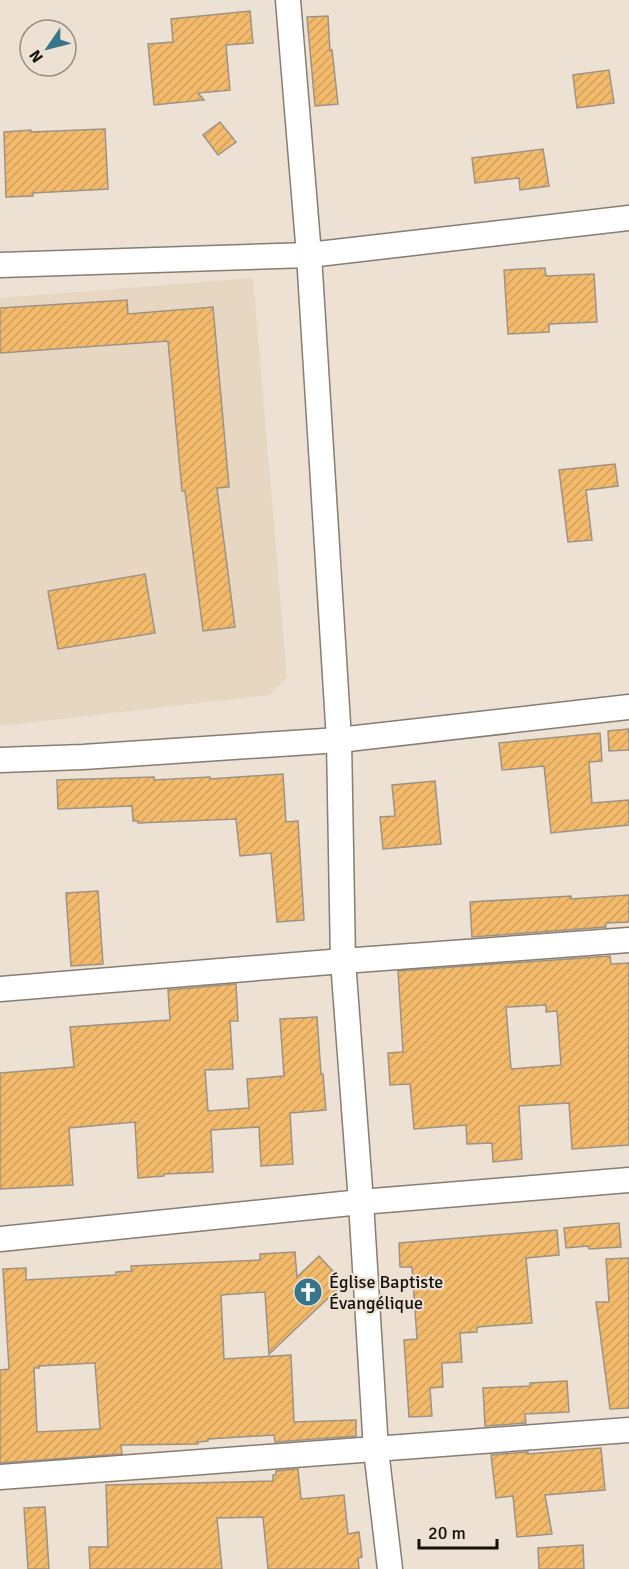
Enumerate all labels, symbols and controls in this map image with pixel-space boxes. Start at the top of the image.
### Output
north arrow [18,18,78,78]
text: N [25,46,48,66]
place label: Église Baptiste Évangélique [329,1271,443,1314]
church icon: Église Baptiste Évangélique [292,1276,324,1308]
scale bar [419,1512,497,1550]
text: 20 m [428,1522,466,1544]

